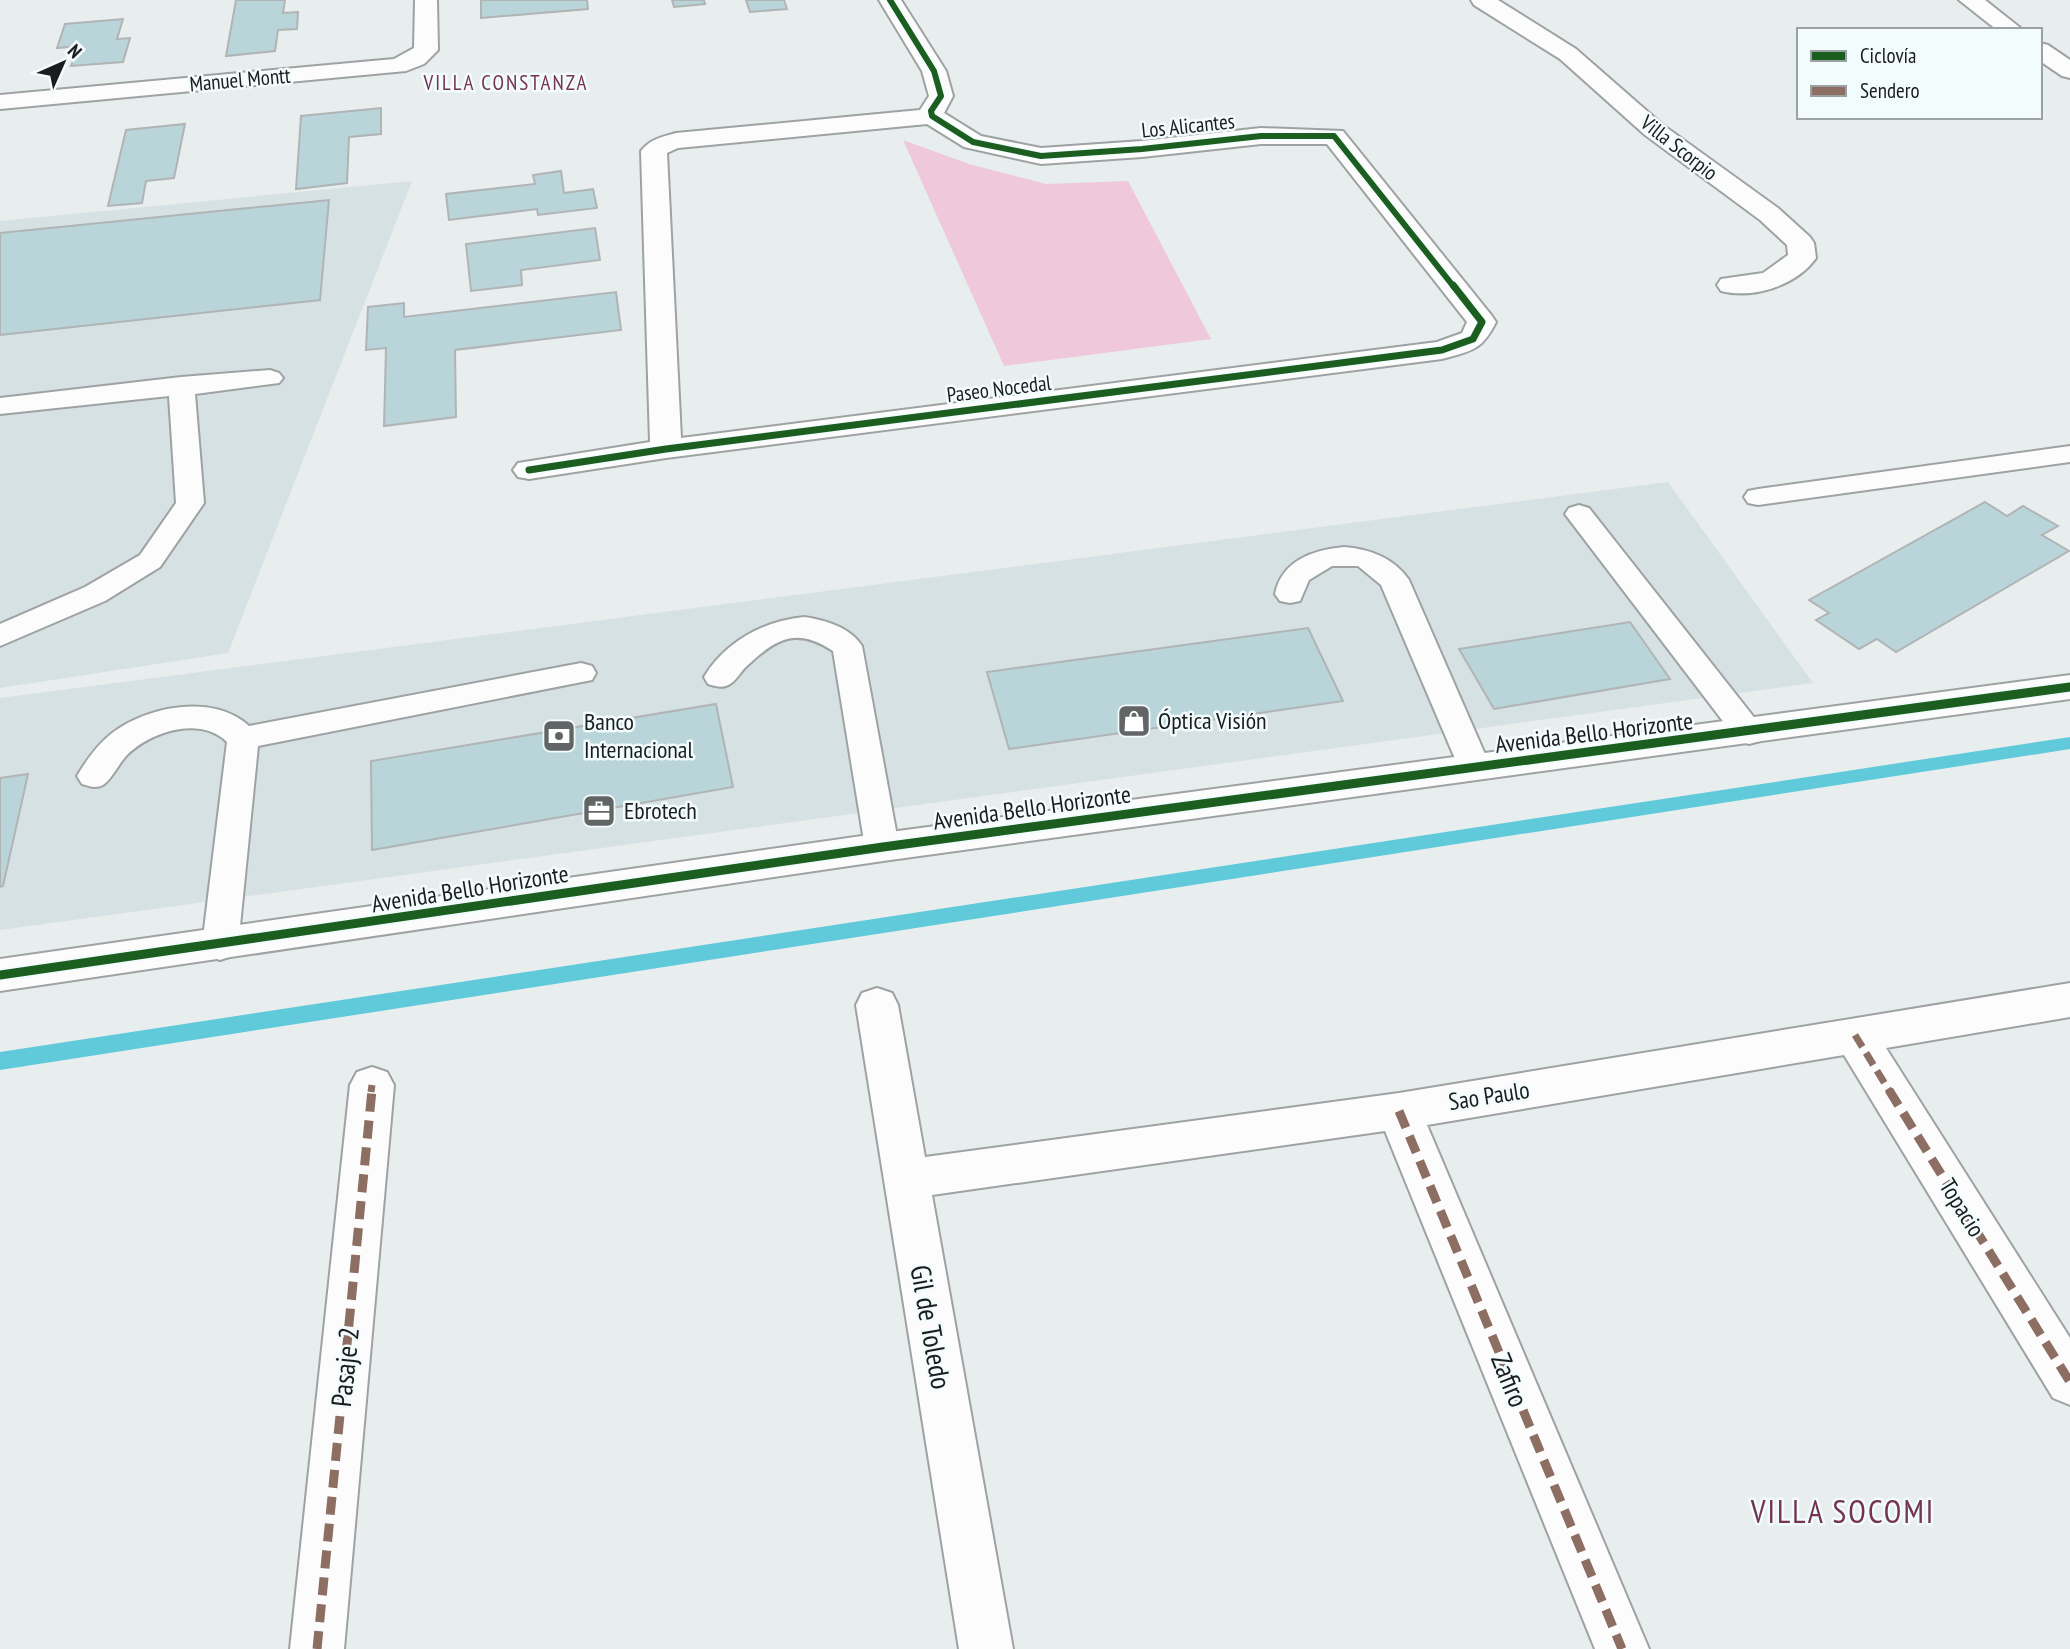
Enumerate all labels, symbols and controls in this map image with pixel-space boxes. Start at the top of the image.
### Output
north arrow [28,28,98,98]
legend [1797,28,2042,119]
text: N [63,39,87,63]
text: Ciclovía [1860,42,1917,69]
street label: Manuel Montt [188,62,292,97]
district label: VILLA CONSTANZA [422,69,589,96]
text: Sendero [1860,77,1919,104]
street label: Los Alicantes [1140,107,1236,144]
street label: Villa Scorpio [1635,108,1723,186]
street label: Paseo Nocedal [945,369,1053,408]
shop icon: Óptica Visión [1115,702,1153,740]
place label: Óptica Visión [1158,705,1267,736]
street label: Avenida Bello Horizonte [1493,705,1695,760]
place label: Banco Internacional [584,706,693,765]
bank icon: Banco Internacional [540,717,578,755]
street label: Avenida Bello Horizonte [931,778,1133,837]
office icon: Ebrotech [580,792,618,830]
place label: Ebrotech [624,795,697,826]
street label: Avenida Bello Horizonte [369,858,571,919]
street label: Sao Paulo [1446,1074,1532,1117]
street label: Topacio [1933,1173,1992,1243]
street label: Gil de Toledo [902,1262,961,1392]
street label: Pasaje 2 [322,1325,367,1409]
street label: Zafiro [1483,1347,1538,1412]
district label: VILLA SOCOMI [1750,1490,1935,1532]

